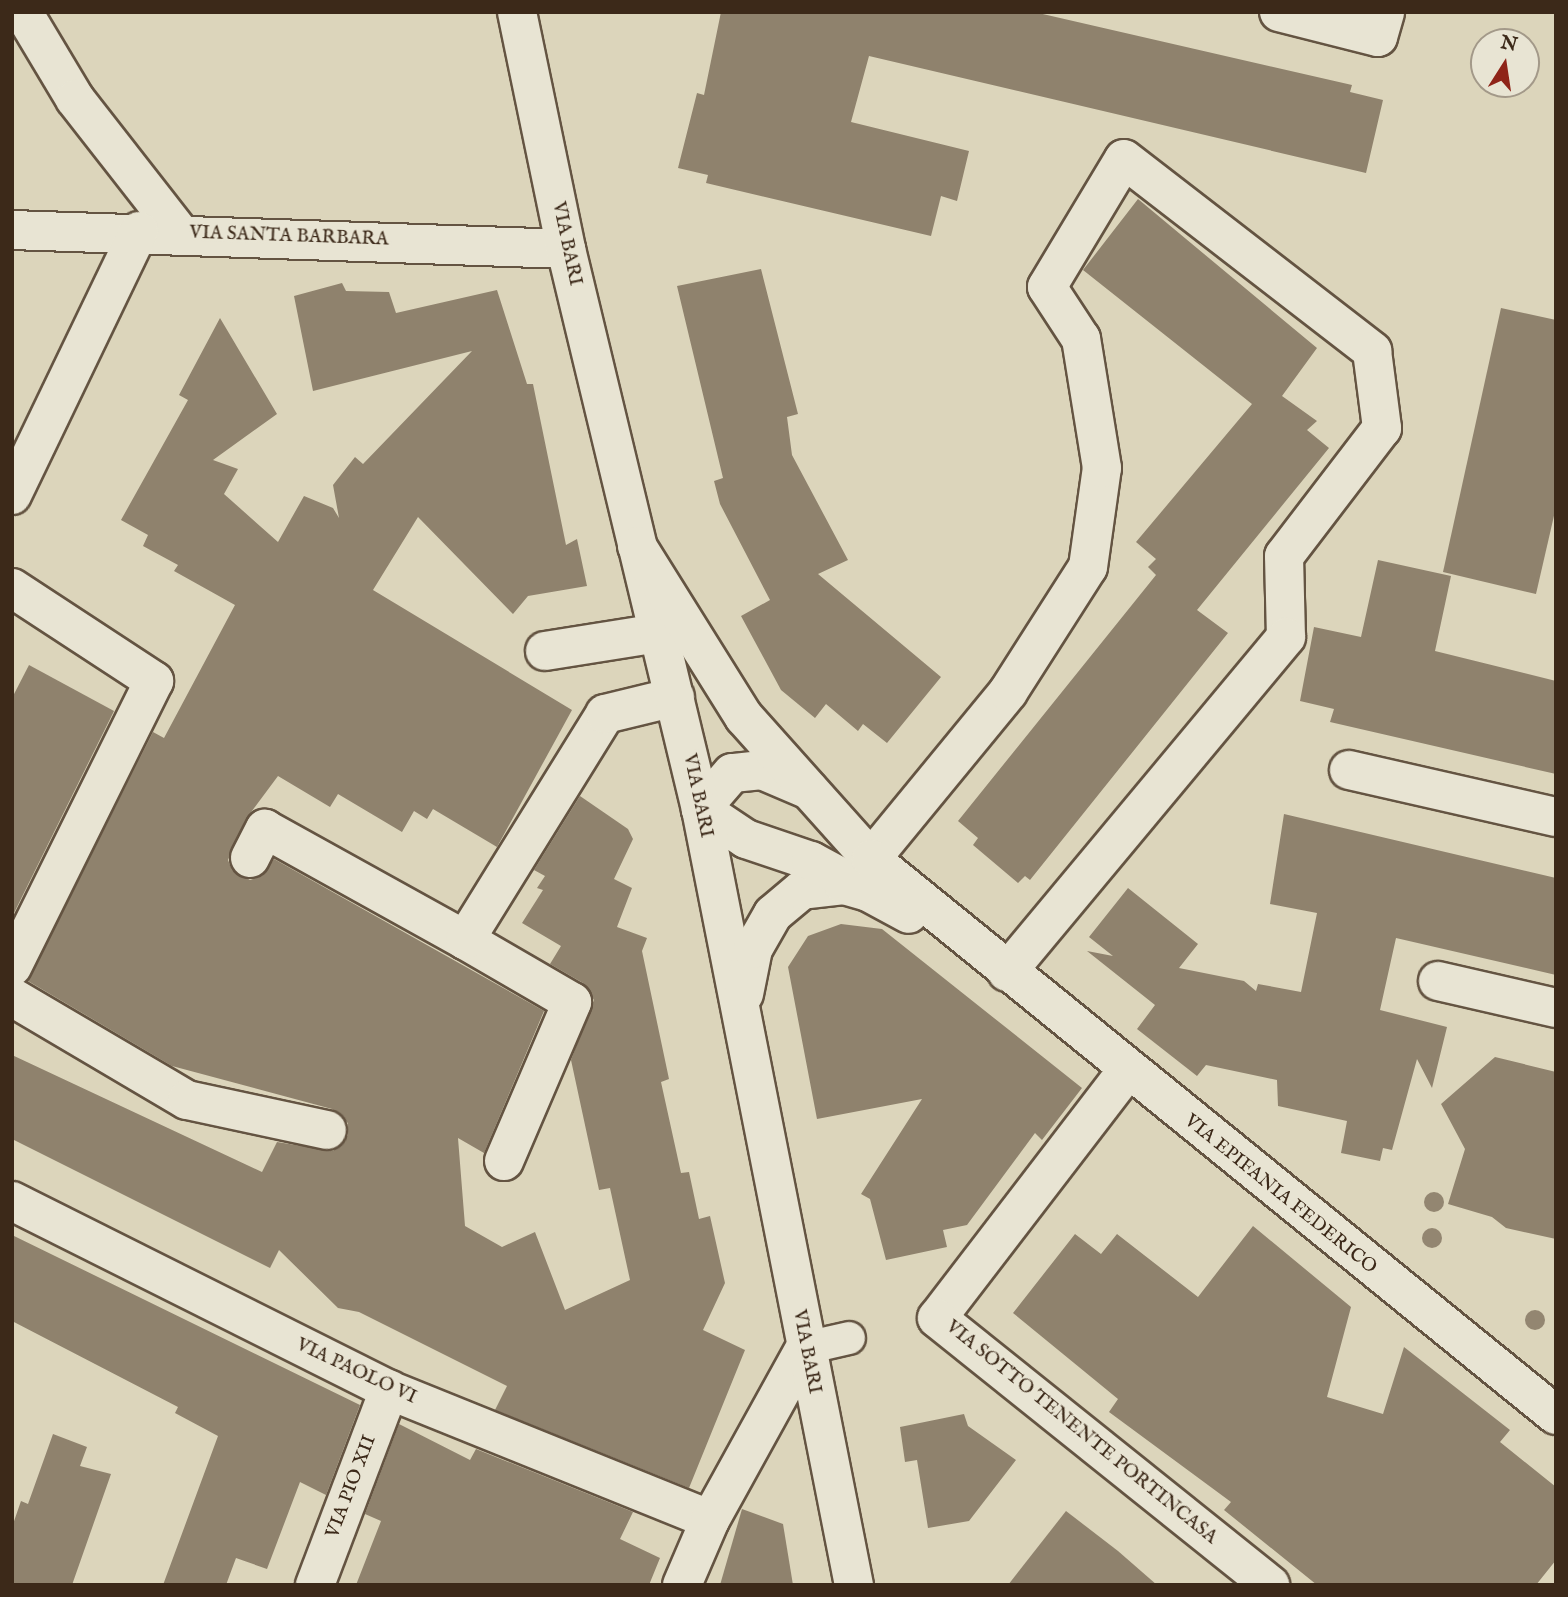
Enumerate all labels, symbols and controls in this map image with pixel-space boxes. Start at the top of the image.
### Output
north arrow [1470,28,1540,98]
text: N [1498,31,1519,58]
street label: VIA BARI [546,200,586,288]
street label: VIA SANTA BARBARA [189,222,389,252]
street label: VIA BARI [677,752,717,840]
street label: VIA EPIFANIA FEDERICO [1179,1110,1381,1280]
street label: VIA BARI [787,1308,825,1396]
street label: VIA SOTTO TENENTE PORTINCASA [941,1316,1221,1550]
street label: VIA PAOLO VI [292,1334,420,1410]
street label: VIA PIO XII [322,1432,382,1542]

